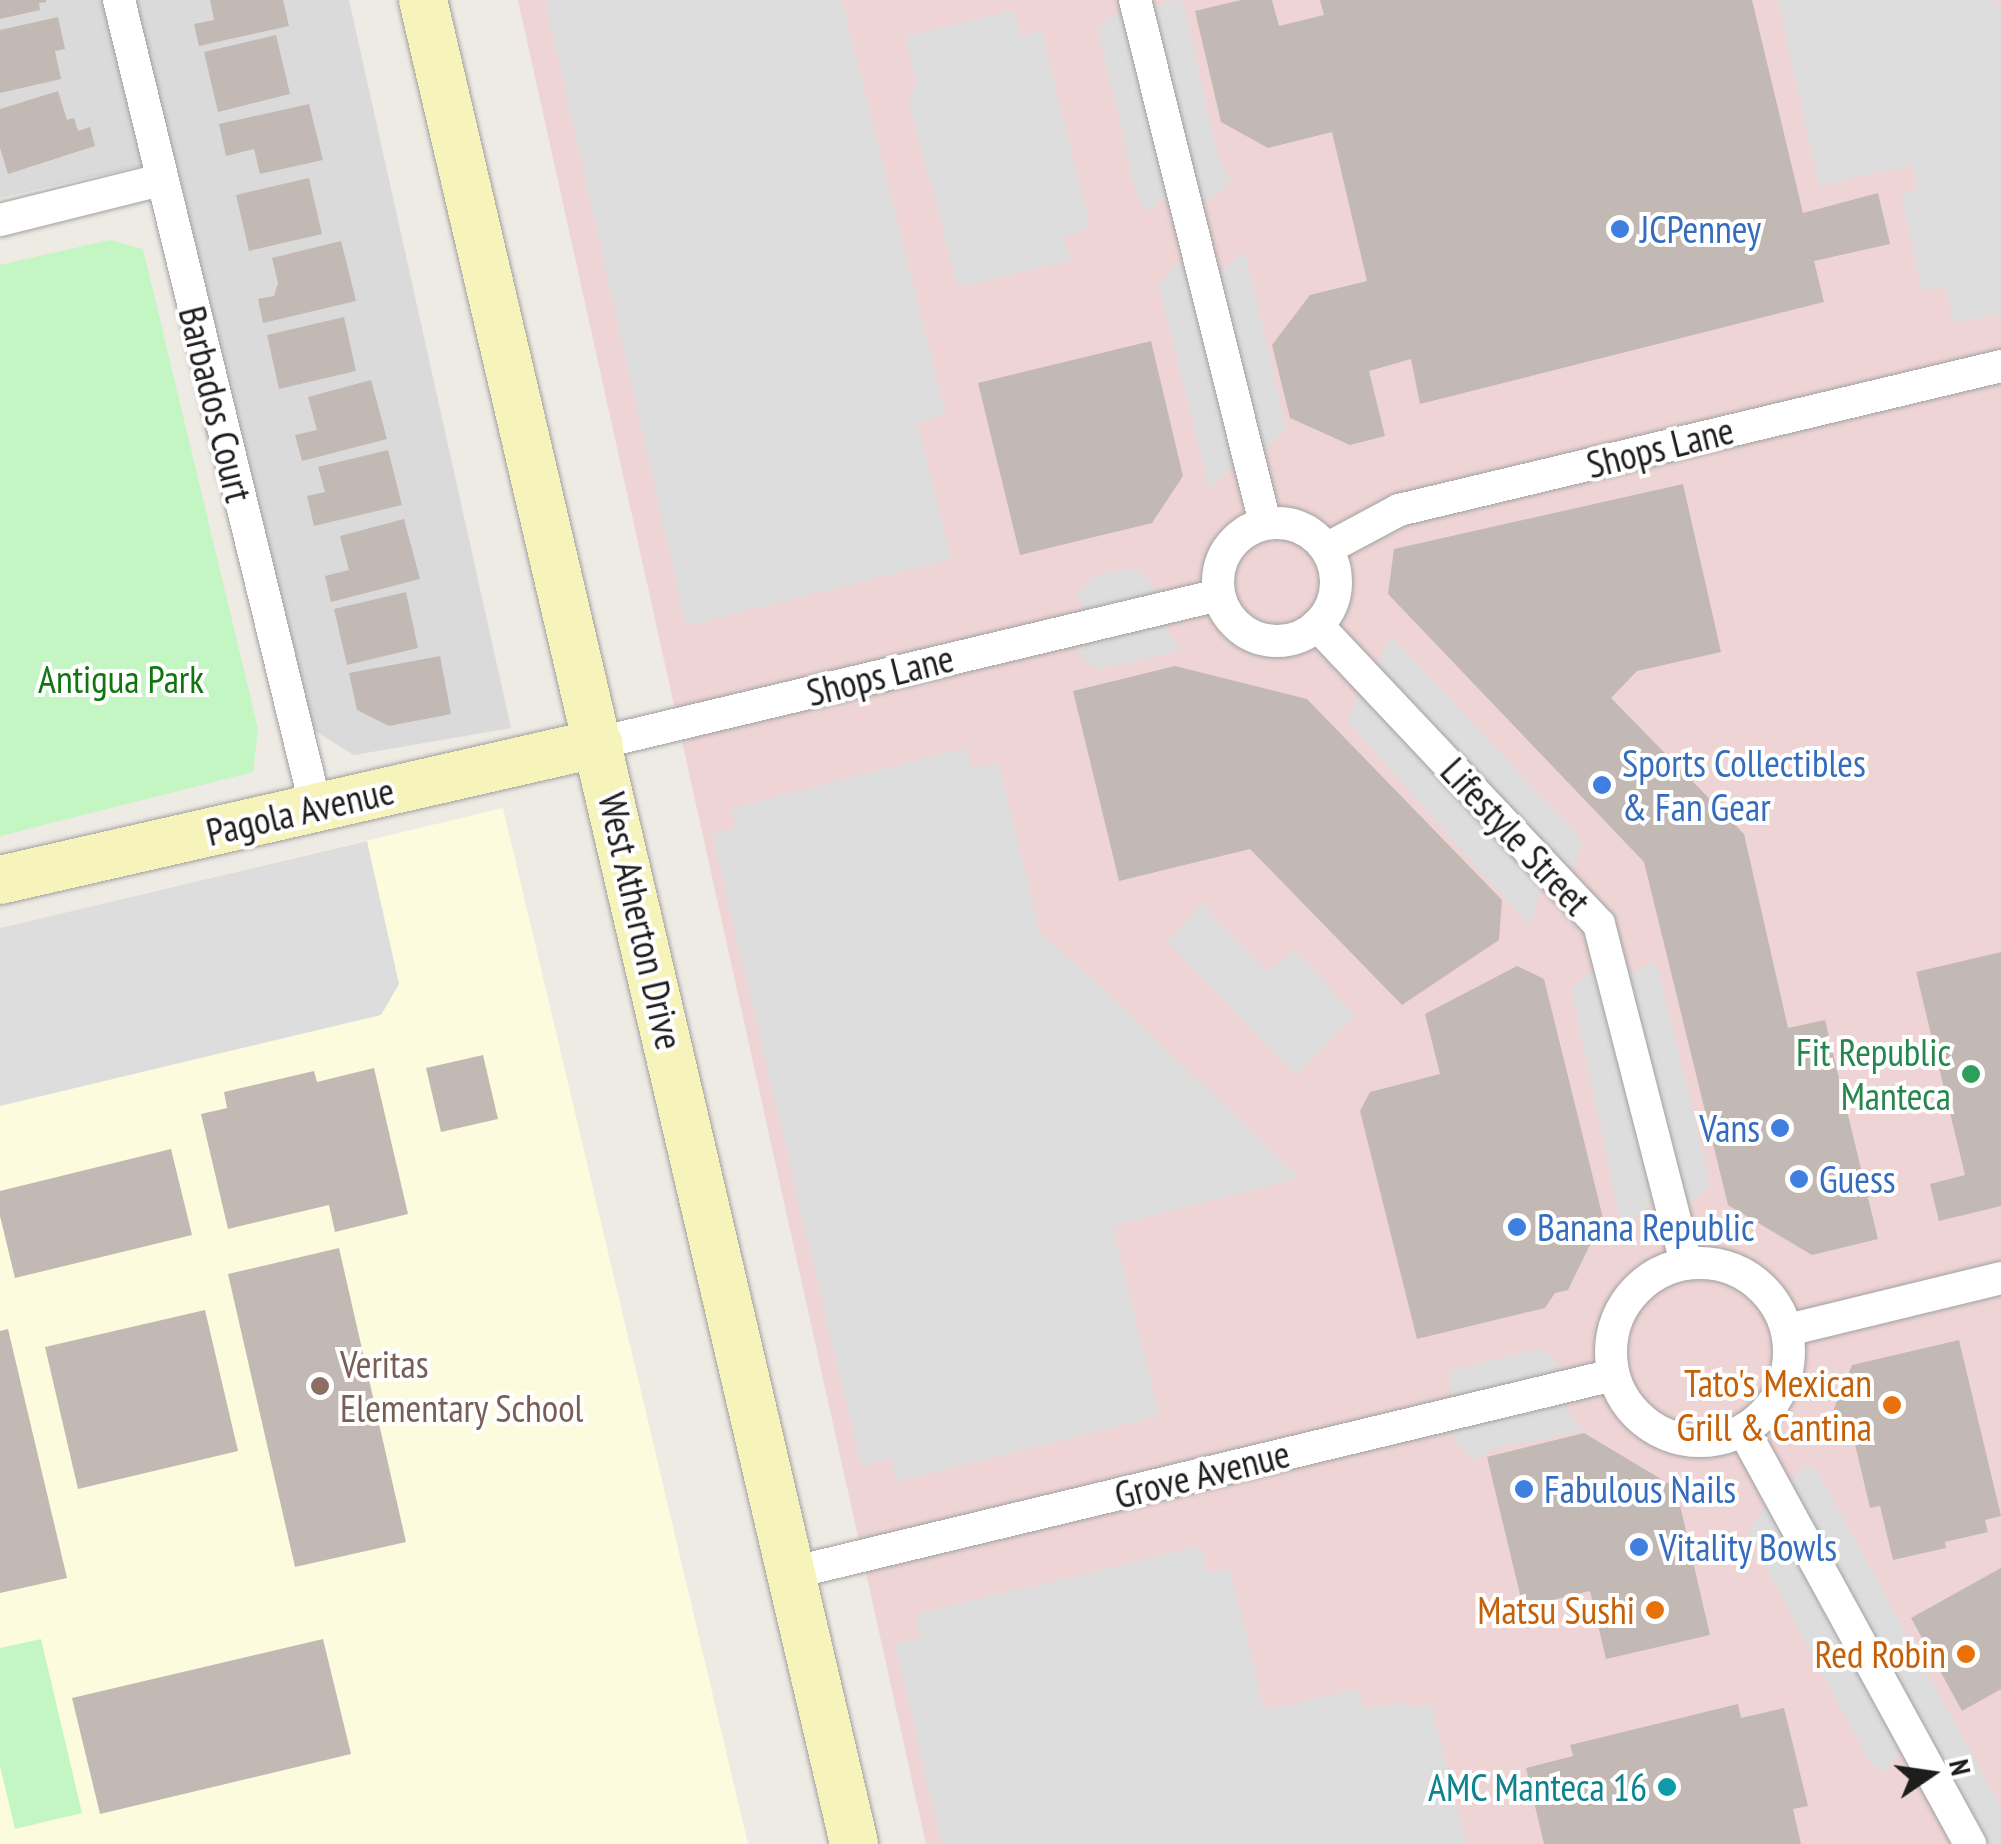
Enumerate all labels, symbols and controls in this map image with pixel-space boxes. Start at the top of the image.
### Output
place label: JCPenney [1640,206,1761,252]
marker: JCPenney [1609,218,1631,240]
street label: Barbados Court [170,301,262,507]
street label: Shops Lane [1582,407,1738,487]
street label: Shops Lane [802,635,958,715]
park label: Antigua Park [38,656,204,702]
place label: Sports Collectibles & Fan Gear [1622,740,1866,829]
street label: Lifestyle Street [1432,748,1600,924]
street label: Pagola Avenue [201,767,399,855]
marker: Sports Collectibles & Fan Gear [1591,774,1613,796]
street label: West Atherton Drive [589,788,693,1054]
place label: Fit Republic Manteca [1796,1029,1951,1118]
marker: Fit Republic Manteca [1960,1063,1982,1085]
place label: Vans [1699,1105,1760,1151]
marker: Vans [1769,1117,1791,1139]
place label: Guess [1819,1156,1896,1202]
marker: Guess [1788,1168,1810,1190]
place label: Banana Republic [1537,1204,1755,1250]
marker: Banana Republic [1506,1216,1528,1238]
place label: Veritas Elementary School [340,1341,585,1430]
place label: Tato's Mexican Grill & Cantina [1677,1360,1872,1450]
marker: Veritas Elementary School [309,1375,331,1397]
marker: Tato's Mexican Grill & Cantina [1881,1394,1903,1416]
street label: Grove Avenue [1109,1430,1295,1518]
place label: Fabulous Nails [1544,1466,1736,1512]
marker: Fabulous Nails [1513,1478,1535,1500]
place label: Vitality Bowls [1659,1524,1838,1570]
marker: Vitality Bowls [1628,1536,1650,1558]
place label: Matsu Sushi [1477,1587,1635,1633]
marker: Matsu Sushi [1644,1599,1666,1621]
place label: Red Robin [1814,1631,1946,1677]
marker: Red Robin [1955,1643,1977,1665]
north arrow [1881,1724,1981,1824]
text: N [1941,1756,1980,1779]
place label: AMC Manteca 16 [1427,1764,1647,1810]
marker: AMC Manteca 16 [1656,1776,1678,1798]

